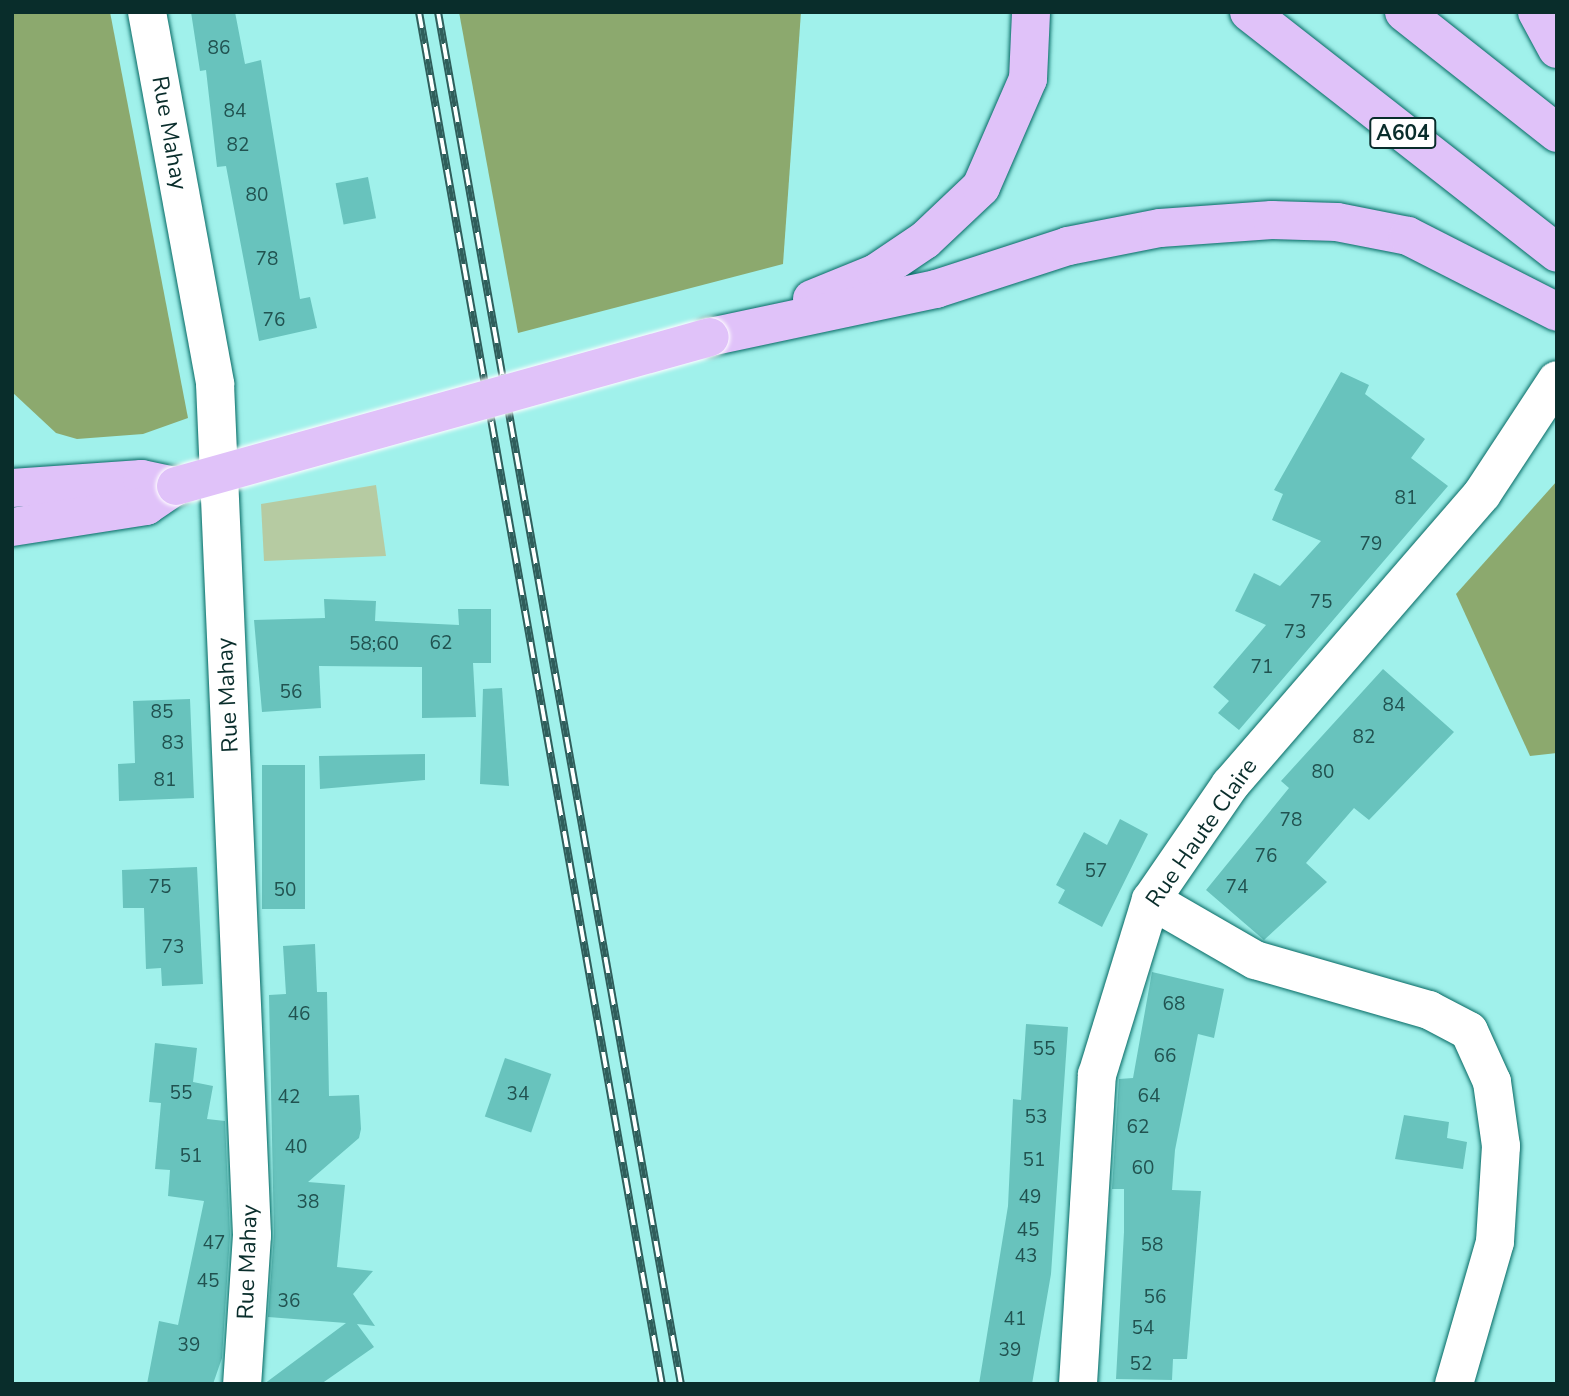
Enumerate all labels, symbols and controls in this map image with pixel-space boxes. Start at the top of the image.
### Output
house number: 86 [208,38,230,60]
street label: Rue Mahay [145,74,193,192]
house number: 84 [224,101,246,123]
road number: A604 [1368,116,1438,150]
house number: 82 [227,135,249,157]
house number: 80 [246,185,268,207]
house number: 78 [256,249,278,271]
house number: 76 [263,310,285,332]
house number: 81 [1395,488,1417,510]
house number: 79 [1360,534,1382,556]
house number: 75 [1310,592,1332,614]
house number: 73 [1284,622,1306,644]
house number: 62 [430,633,452,655]
house number: 58;60 [349,634,399,656]
street label: Rue Mahay [211,637,245,753]
house number: 71 [1251,657,1273,679]
house number: 56 [280,682,302,704]
house number: 84 [1383,695,1405,717]
house number: 85 [151,702,173,724]
house number: 82 [1353,727,1375,749]
house number: 83 [162,733,184,755]
street label: Rue Haute Claire [1140,753,1264,913]
house number: 80 [1312,762,1334,784]
house number: 81 [154,770,176,792]
house number: 78 [1280,810,1302,832]
house number: 76 [1255,846,1277,868]
house number: 57 [1085,861,1107,883]
house number: 75 [149,877,171,899]
house number: 74 [1226,877,1248,899]
house number: 50 [274,880,296,902]
house number: 73 [162,937,184,959]
house number: 68 [1163,994,1185,1016]
house number: 46 [288,1004,310,1026]
house number: 55 [1033,1039,1055,1061]
house number: 66 [1154,1046,1176,1068]
house number: 55 [170,1083,192,1105]
house number: 34 [507,1084,529,1106]
house number: 64 [1138,1086,1160,1108]
house number: 42 [278,1087,300,1109]
house number: 53 [1025,1107,1047,1129]
house number: 62 [1127,1117,1149,1139]
house number: 40 [285,1137,307,1159]
house number: 51 [180,1146,202,1168]
house number: 51 [1023,1150,1045,1172]
house number: 60 [1132,1158,1154,1180]
house number: 49 [1019,1187,1041,1209]
house number: 38 [297,1192,319,1214]
street label: Rue Mahay [232,1204,264,1320]
house number: 45 [1017,1220,1039,1242]
house number: 47 [203,1233,225,1255]
house number: 58 [1141,1235,1163,1257]
house number: 43 [1015,1246,1037,1268]
house number: 45 [197,1271,219,1293]
house number: 56 [1144,1287,1166,1309]
house number: 36 [278,1291,300,1313]
house number: 41 [1004,1309,1026,1331]
house number: 54 [1132,1318,1154,1340]
house number: 39 [178,1335,200,1357]
house number: 39 [999,1340,1021,1362]
house number: 52 [1130,1354,1152,1376]

